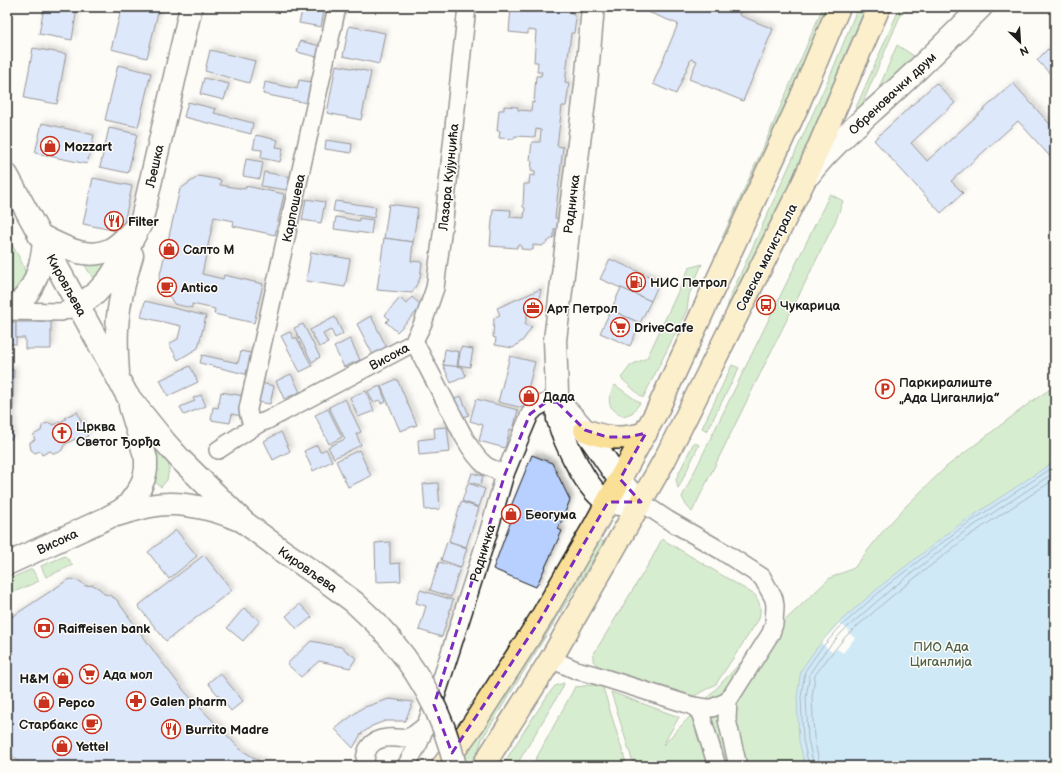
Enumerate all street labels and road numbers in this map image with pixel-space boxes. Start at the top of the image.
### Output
street label: Обреновачки друм [846,49,940,138]
street label: Лазара Кујунџића [435,122,463,233]
street label: Љешка [142,143,168,190]
street label: Карпошева [279,172,309,244]
street label: Радничка [560,173,584,235]
street label: Савска магистрала [733,201,801,314]
street label: Кировљева [42,251,90,320]
street label: Висока [367,340,413,374]
street label: Радничка [467,522,499,584]
street label: Висока [35,525,81,558]
street label: Кировљева [275,543,341,596]

